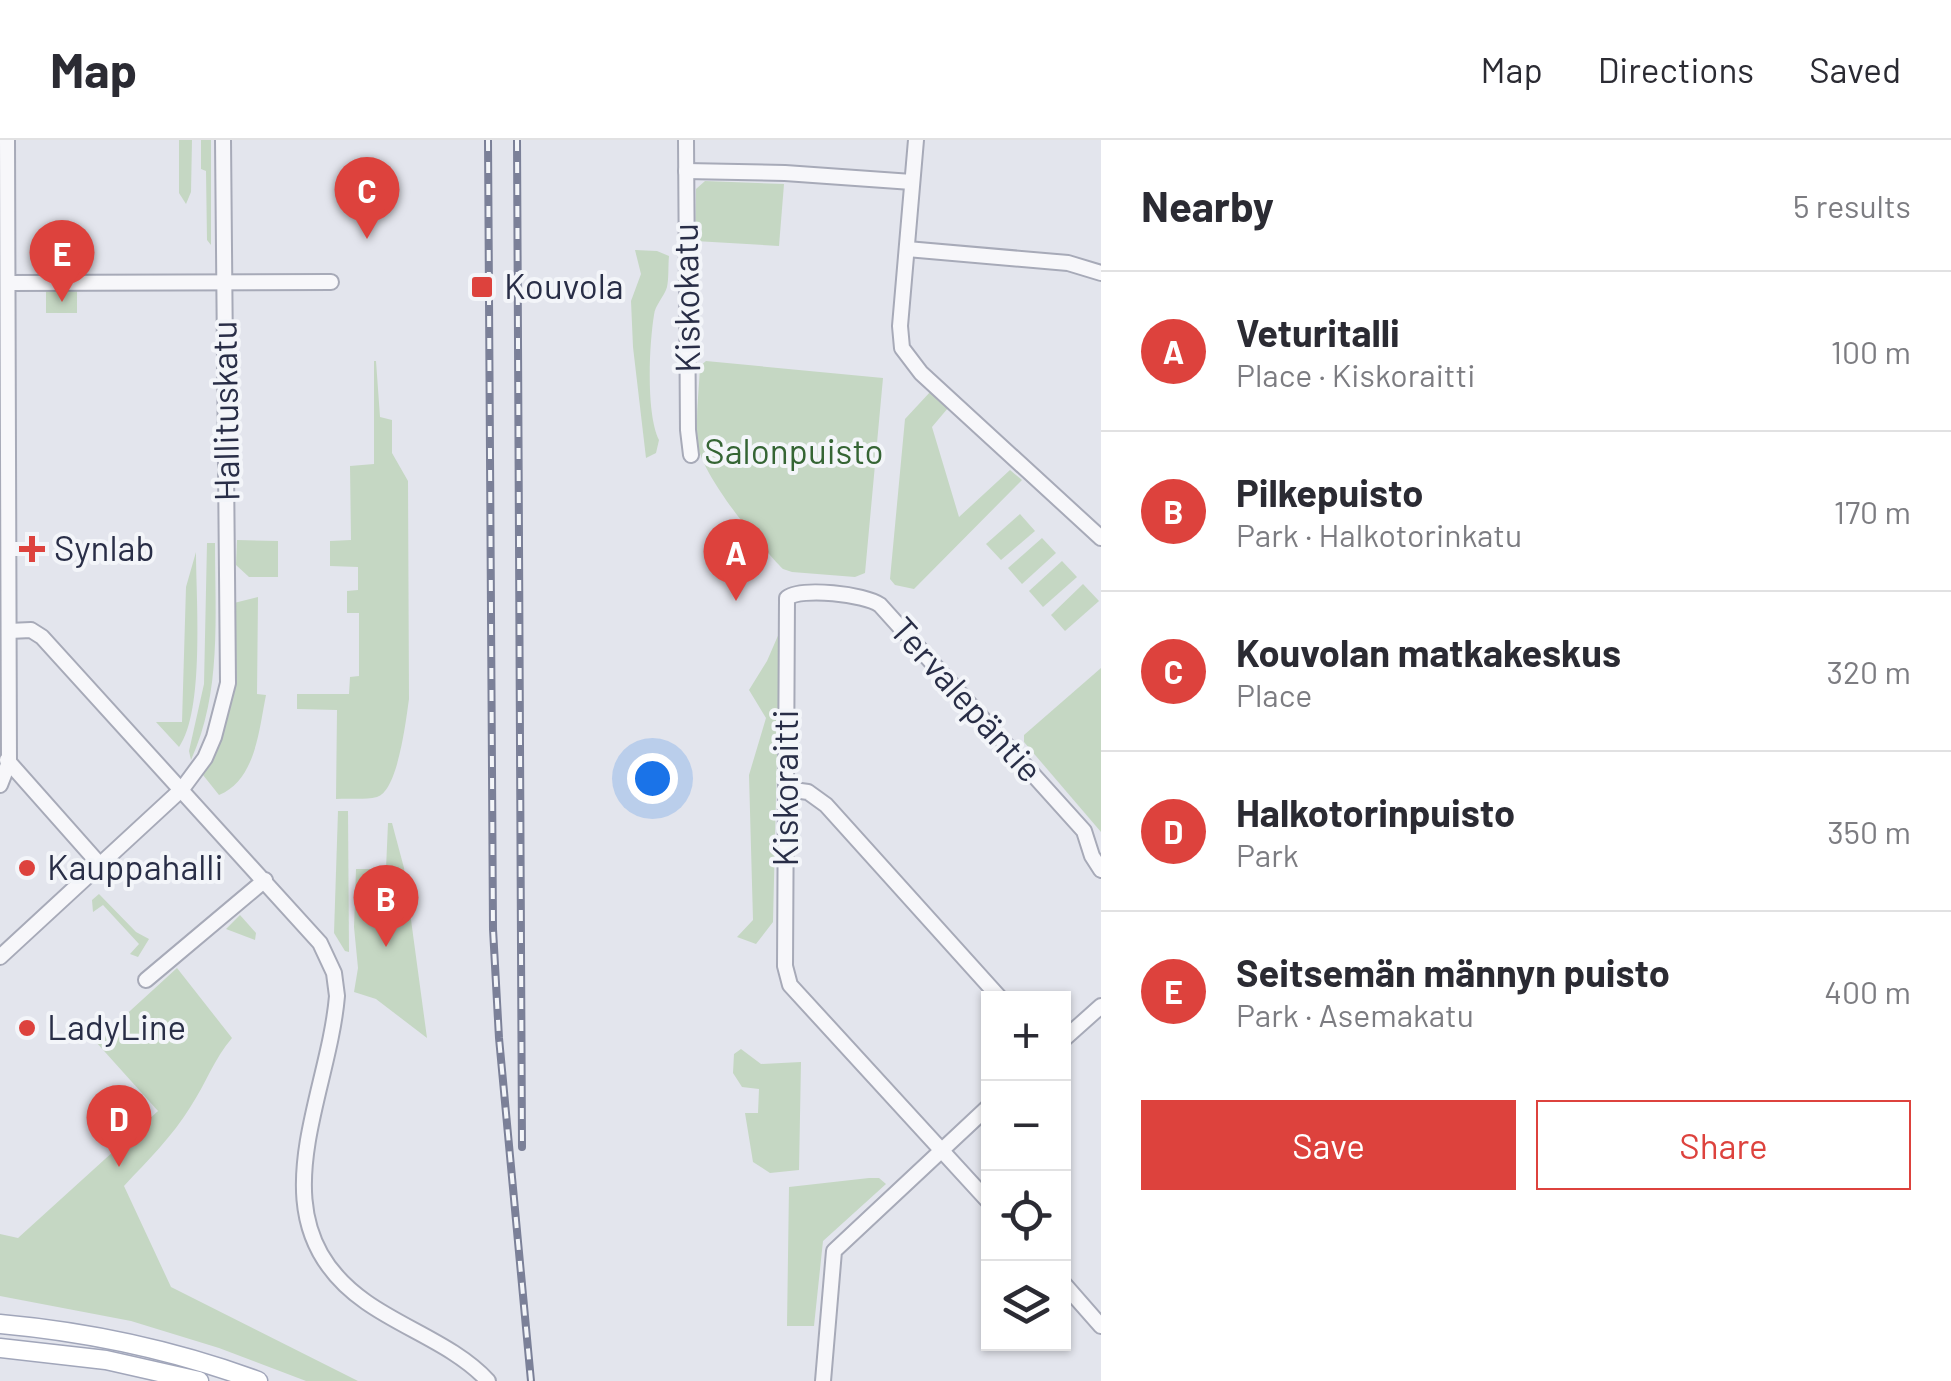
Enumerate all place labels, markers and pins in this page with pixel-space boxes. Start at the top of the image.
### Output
pin: C [334,157,400,239]
pin: E [30,220,94,302]
place label: Kouvola [504,264,624,306]
marker: Kouvola [469,274,495,300]
pin: A [704,518,768,601]
place label: Synlab [54,526,155,568]
marker: Synlab [19,536,45,562]
place label: Kauppahalli [47,845,223,887]
marker: Kauppahalli [16,857,38,879]
pin: B [354,864,418,947]
place label: LadyLine [47,1005,186,1047]
marker: LadyLine [16,1017,38,1039]
pin: D [86,1084,152,1167]

